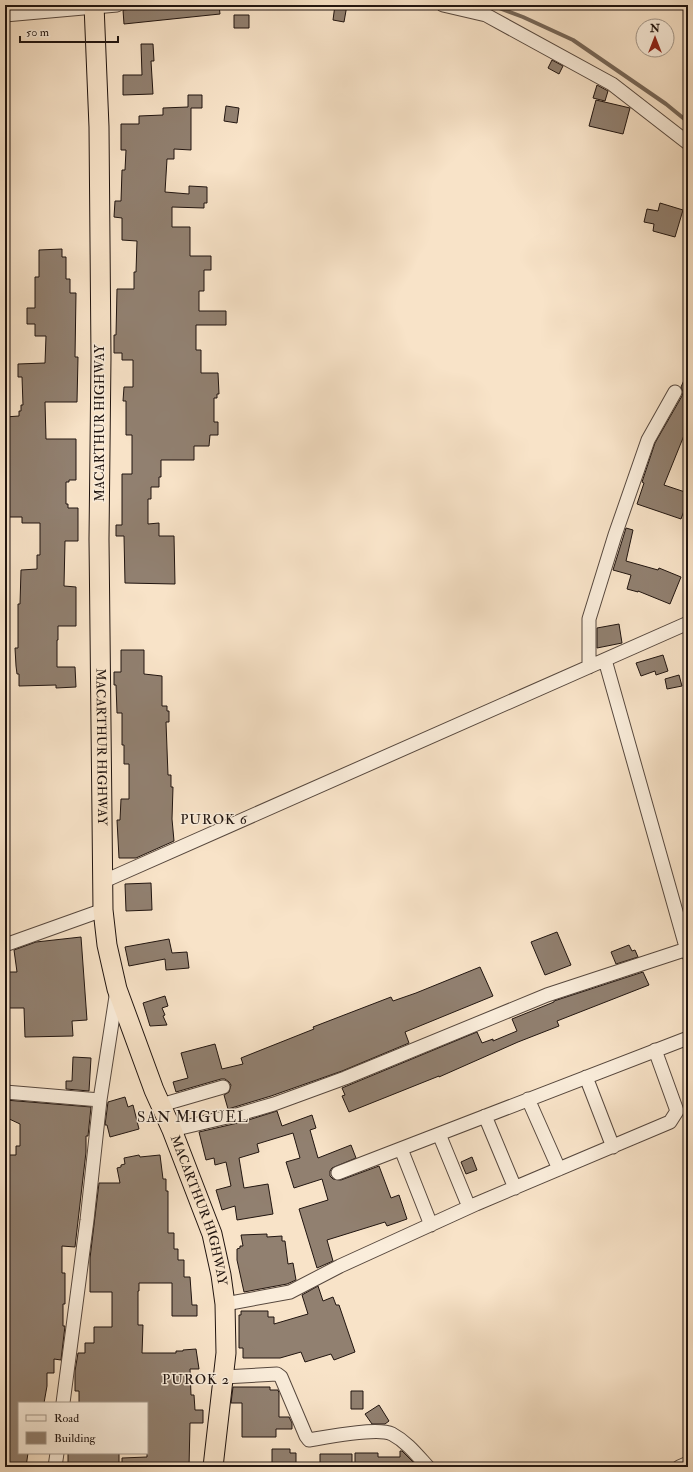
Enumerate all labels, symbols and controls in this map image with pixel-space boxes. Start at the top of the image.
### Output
scale bar [20,18,118,44]
north arrow [635,18,675,58]
text: N [649,22,661,35]
text: 50 m [26,25,50,40]
street label: MACARTHUR HIGHWAY [92,343,108,502]
street label: MACARTHUR HIGHWAY [92,668,110,827]
district label: PUROK 6 [180,811,248,828]
district label: SAN MIGUEL [137,1108,249,1127]
street label: MACARTHUR HIGHWAY [167,1133,230,1287]
district label: PUROK 2 [162,1371,230,1388]
legend [18,1402,148,1454]
text: Road [54,1411,79,1426]
text: Building [54,1431,97,1446]

